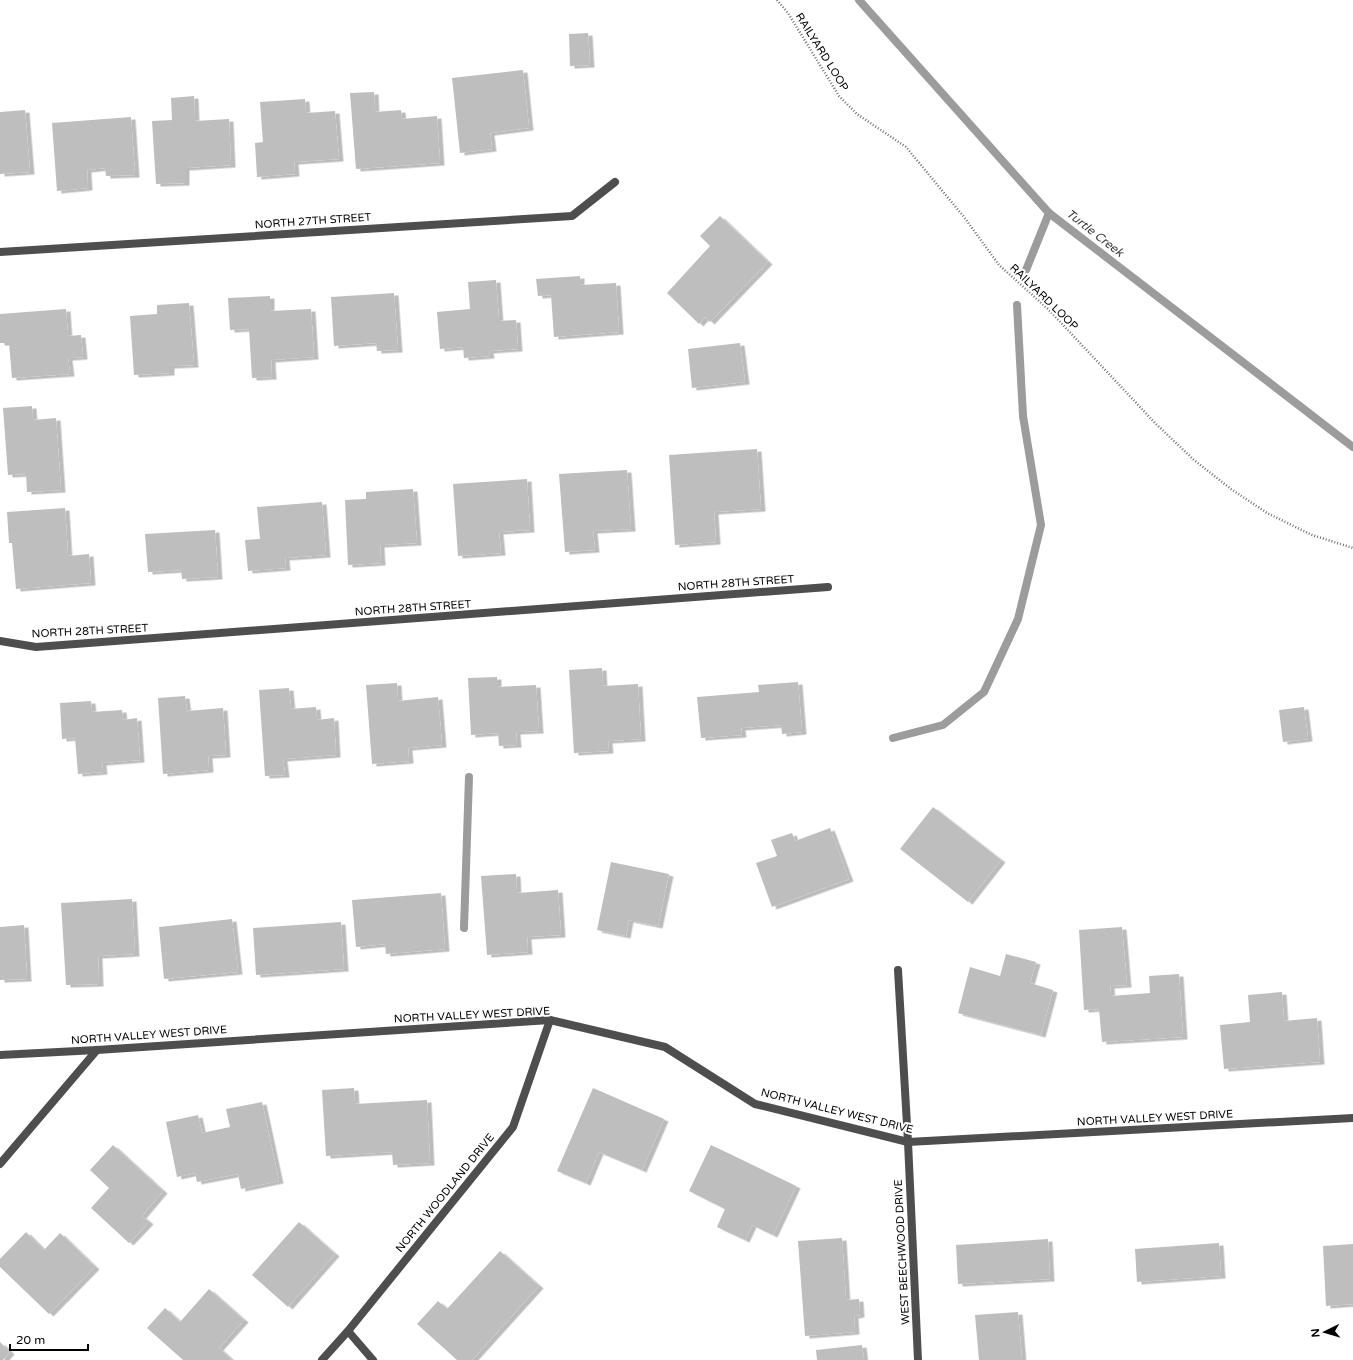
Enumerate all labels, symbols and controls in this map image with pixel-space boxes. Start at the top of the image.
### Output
street label: RAILYARD LOOP [793,11,851,93]
water label: Turtle Creek [1064,206,1128,261]
street label: NORTH 27TH STREET [254,210,372,232]
street label: RAILYARD LOOP [1007,261,1081,333]
street label: NORTH 28TH STREET [677,572,795,594]
street label: NORTH 28TH STREET [354,597,472,619]
street label: NORTH 28TH STREET [31,621,149,641]
street label: NORTH VALLEY WEST DRIVE [394,1004,550,1026]
street label: NORTH VALLEY WEST DRIVE [71,1023,227,1047]
street label: NORTH VALLEY WEST DRIVE [760,1086,914,1136]
street label: NORTH VALLEY WEST DRIVE [1077,1107,1233,1129]
street label: NORTH WOODLAND DRIVE [393,1131,497,1255]
street label: WEST BEECHWOOD DRIVE [892,1179,912,1325]
north arrow [1305,1312,1345,1352]
scale bar [10,1326,88,1352]
text: N [1309,1328,1322,1338]
text: 20 m [16,1333,45,1347]

